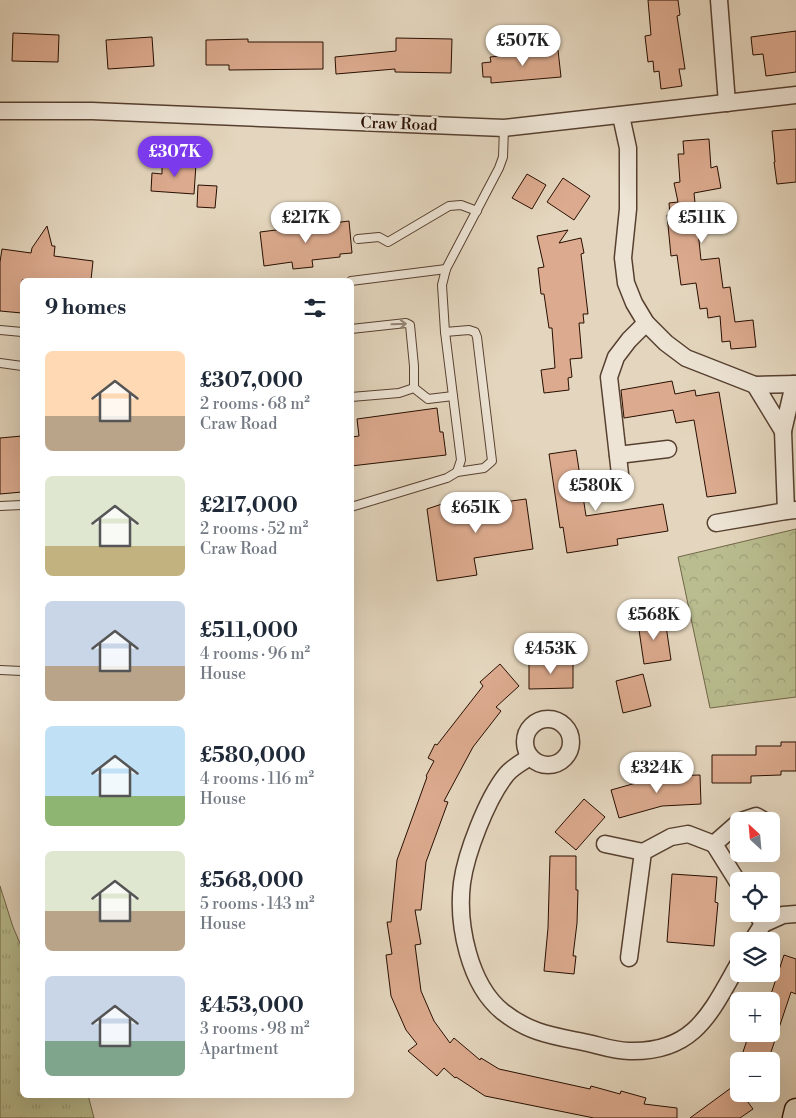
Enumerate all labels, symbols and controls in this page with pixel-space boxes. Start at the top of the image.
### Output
pin: £507K [488,24,558,67]
text: £507K [497,31,549,51]
street label: Craw Road [360,113,438,135]
pin: £307K [140,136,210,178]
text: £307K [149,142,201,162]
pin: £217K [271,202,341,244]
pin: £511K [667,202,737,244]
text: £217K [282,208,330,228]
text: £511K [678,208,726,228]
icon: filters [301,294,329,322]
text: 9 homes [45,295,126,321]
one-way arrow [391,319,407,329]
text: £307,000 [200,368,303,394]
icon: home [85,371,145,431]
text: 2 rooms · 68 m² [200,394,310,414]
text: Craw Road [200,414,277,434]
pin: £580K [561,470,631,512]
text: £580K [569,476,623,496]
pin: £651K [441,492,511,534]
text: £217,000 [200,493,298,519]
icon: home [85,496,145,556]
text: £651K [451,498,501,518]
text: 2 rooms · 52 m² [200,519,308,539]
text: Craw Road [200,539,277,559]
pin: £568K [619,598,689,641]
text: £568K [628,605,680,625]
text: £511,000 [200,618,298,644]
icon: home [85,621,145,681]
pin: £453K [516,632,586,675]
text: £453K [525,639,577,659]
text: 4 rooms · 96 m² [200,644,310,664]
text: House [200,664,246,684]
text: £580,000 [200,743,306,769]
icon: home [85,746,145,806]
pin: £324K [622,752,692,794]
text: £324K [631,758,683,778]
text: 4 rooms · 116 m² [200,769,314,789]
text: House [200,789,246,809]
north arrow [730,812,780,862]
map controls [730,812,780,1102]
text: £568,000 [200,868,304,894]
icon: home [85,871,145,931]
button: locate [730,872,780,922]
text: 5 rooms · 143 m² [200,894,315,914]
text: House [200,914,246,934]
button: layers [730,932,780,982]
button: + [730,992,780,1042]
text: £453,000 [200,993,304,1019]
icon: home [85,996,145,1056]
text: 3 rooms · 98 m² [200,1019,310,1039]
text: Apartment [200,1039,279,1059]
button: − [730,1052,780,1102]

